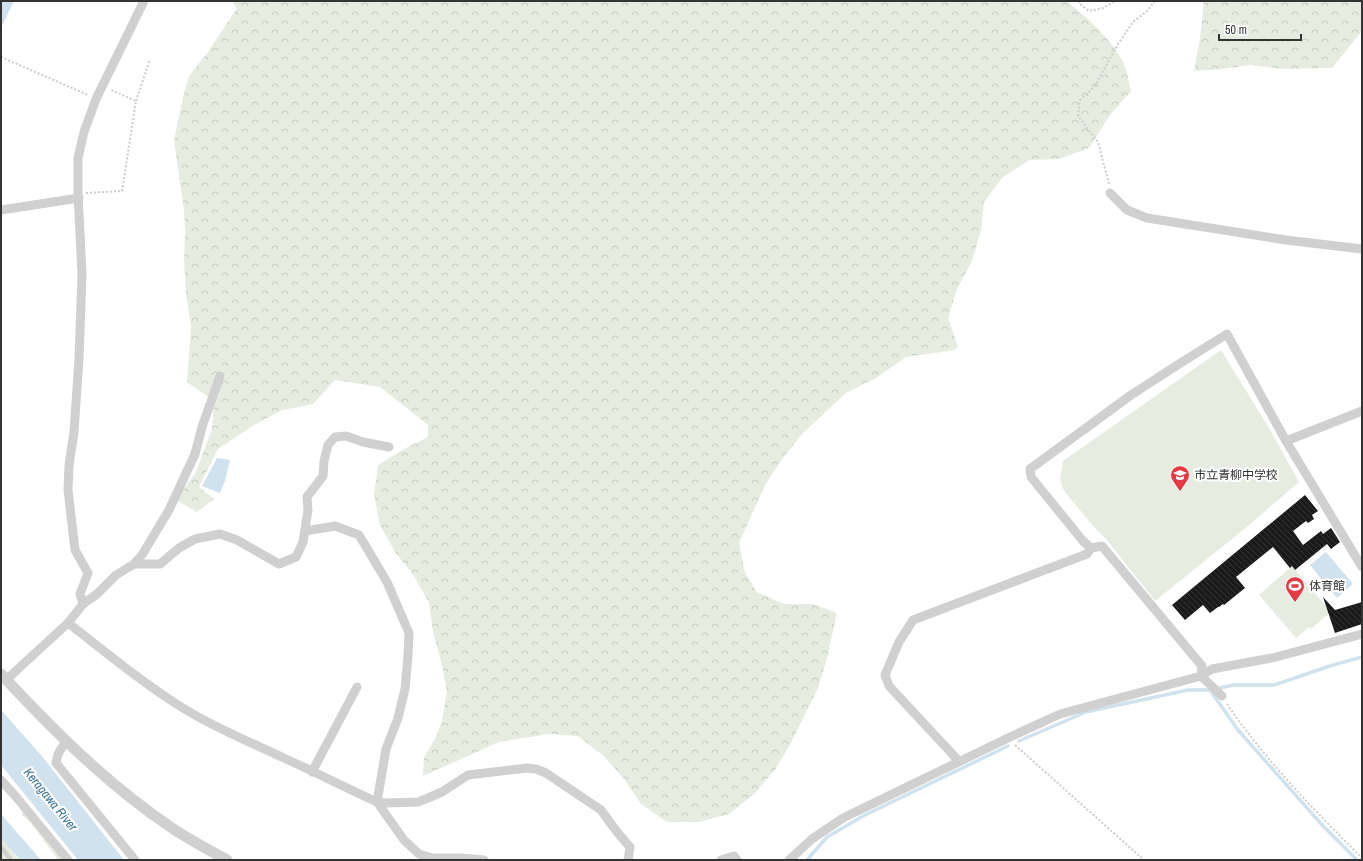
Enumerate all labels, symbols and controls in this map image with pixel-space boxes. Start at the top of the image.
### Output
scale bar [1219,16,1301,42]
text: 50 m [1225,22,1247,38]
school or university icon: 市立青柳中学校 [1169,464,1191,492]
place label: 市立青柳中学校 [1194,467,1278,483]
sports icon: 体育館 [1284,575,1306,603]
place label: 体育館 [1309,578,1345,594]
water label: Keragawa River [20,764,82,835]

